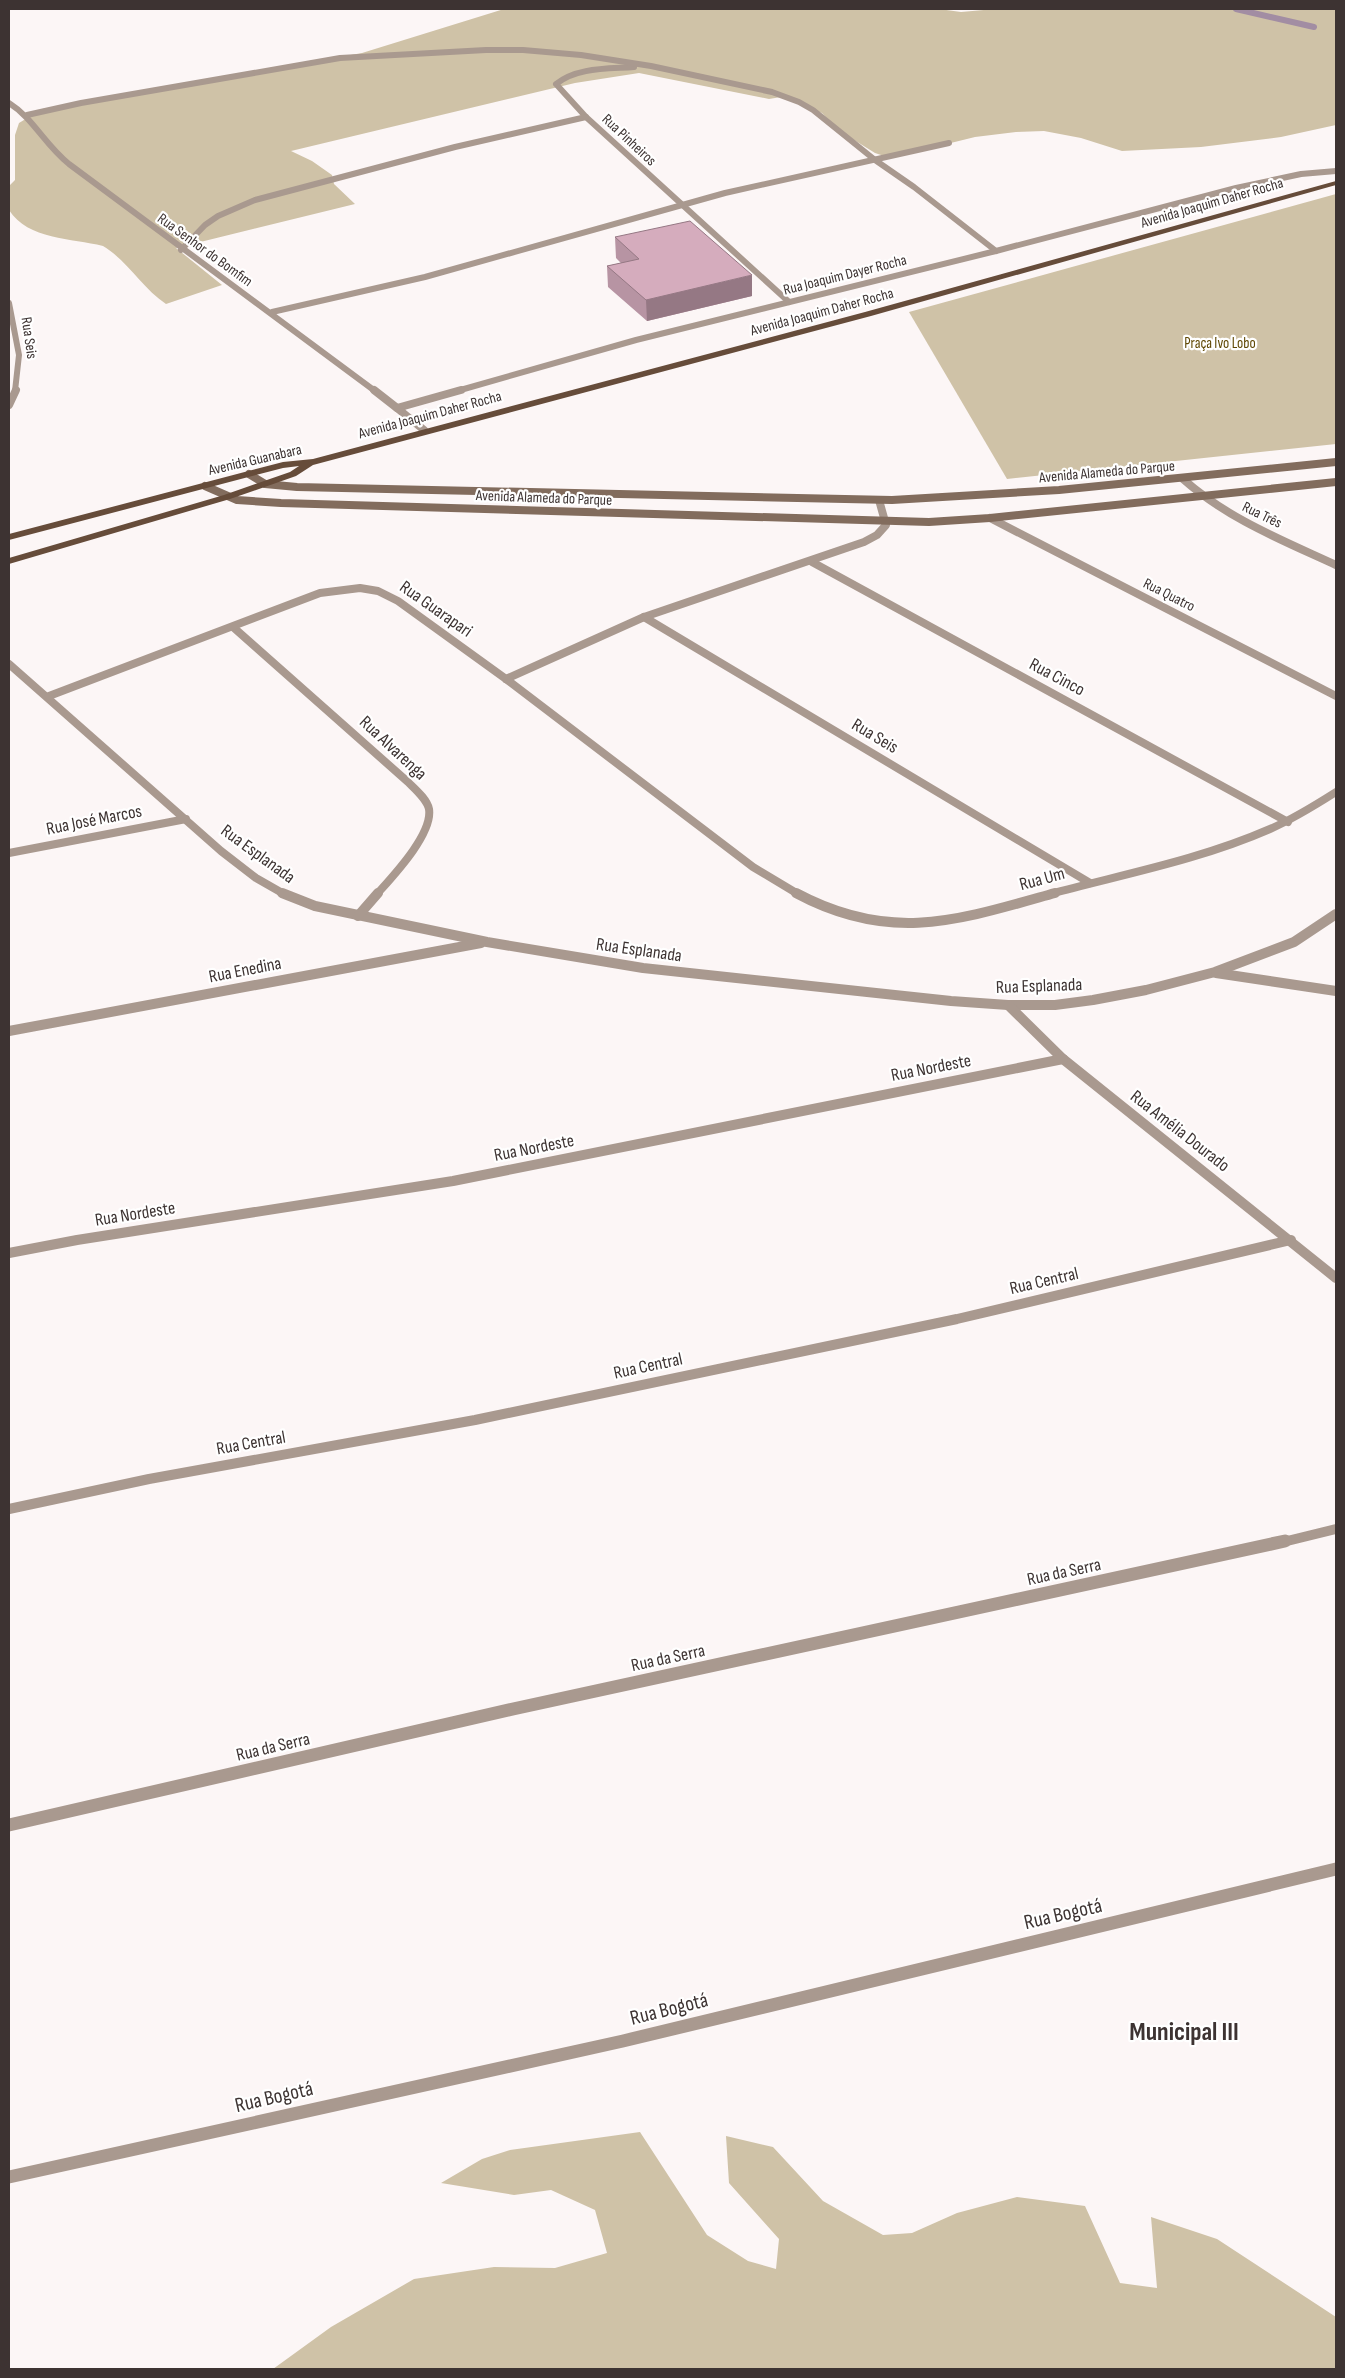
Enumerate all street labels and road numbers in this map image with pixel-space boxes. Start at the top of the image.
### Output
street label: Rua Pinheiros [598,110,660,170]
street label: Avenida Joaquim Daher Rocha [1138,174,1286,233]
street label: Rua Senhor do Bomfim [154,209,256,291]
street label: Rua Joaquim Dayer Rocha [781,250,909,299]
street label: Avenida Joaquim Daher Rocha [747,284,896,341]
street label: Rua Seis [17,316,41,360]
street label: Avenida Joaquim Daher Rocha [355,387,504,444]
street label: Avenida Guanabara [206,440,304,480]
street label: Avenida Alameda do Parque [1037,457,1176,487]
street label: Avenida Alameda do Parque [475,486,612,510]
street label: Rua Três [1239,497,1285,533]
street label: Rua Quatro [1140,574,1198,616]
street label: Rua Guarapari [396,576,476,642]
street label: Rua Cinco [1026,654,1088,700]
street label: Rua Alvarenga [355,712,431,784]
street label: Rua Seis [848,714,902,758]
street label: Rua José Marcos [44,800,144,840]
street label: Rua Esplanada [217,820,299,888]
street label: Rua Um [1017,863,1067,895]
street label: Rua Esplanada [595,934,683,966]
street label: Rua Enedina [207,953,283,987]
street label: Rua Esplanada [996,974,1083,998]
street label: Rua Nordeste [889,1050,973,1086]
street label: Rua Amélia Dourado [1126,1086,1234,1176]
street label: Rua Nordeste [492,1130,576,1166]
street label: Rua Nordeste [93,1197,177,1231]
street label: Rua Central [1008,1263,1080,1299]
street label: Rua Central [612,1348,684,1384]
street label: Rua Central [215,1427,287,1459]
street label: Rua da Serra [1025,1554,1103,1590]
street label: Rua da Serra [629,1640,707,1676]
street label: Rua da Serra [234,1728,312,1766]
street label: Rua Bogotá [1022,1893,1104,1935]
street label: Rua Bogotá [628,1987,710,2031]
street label: Rua Bogotá [233,2076,315,2118]

